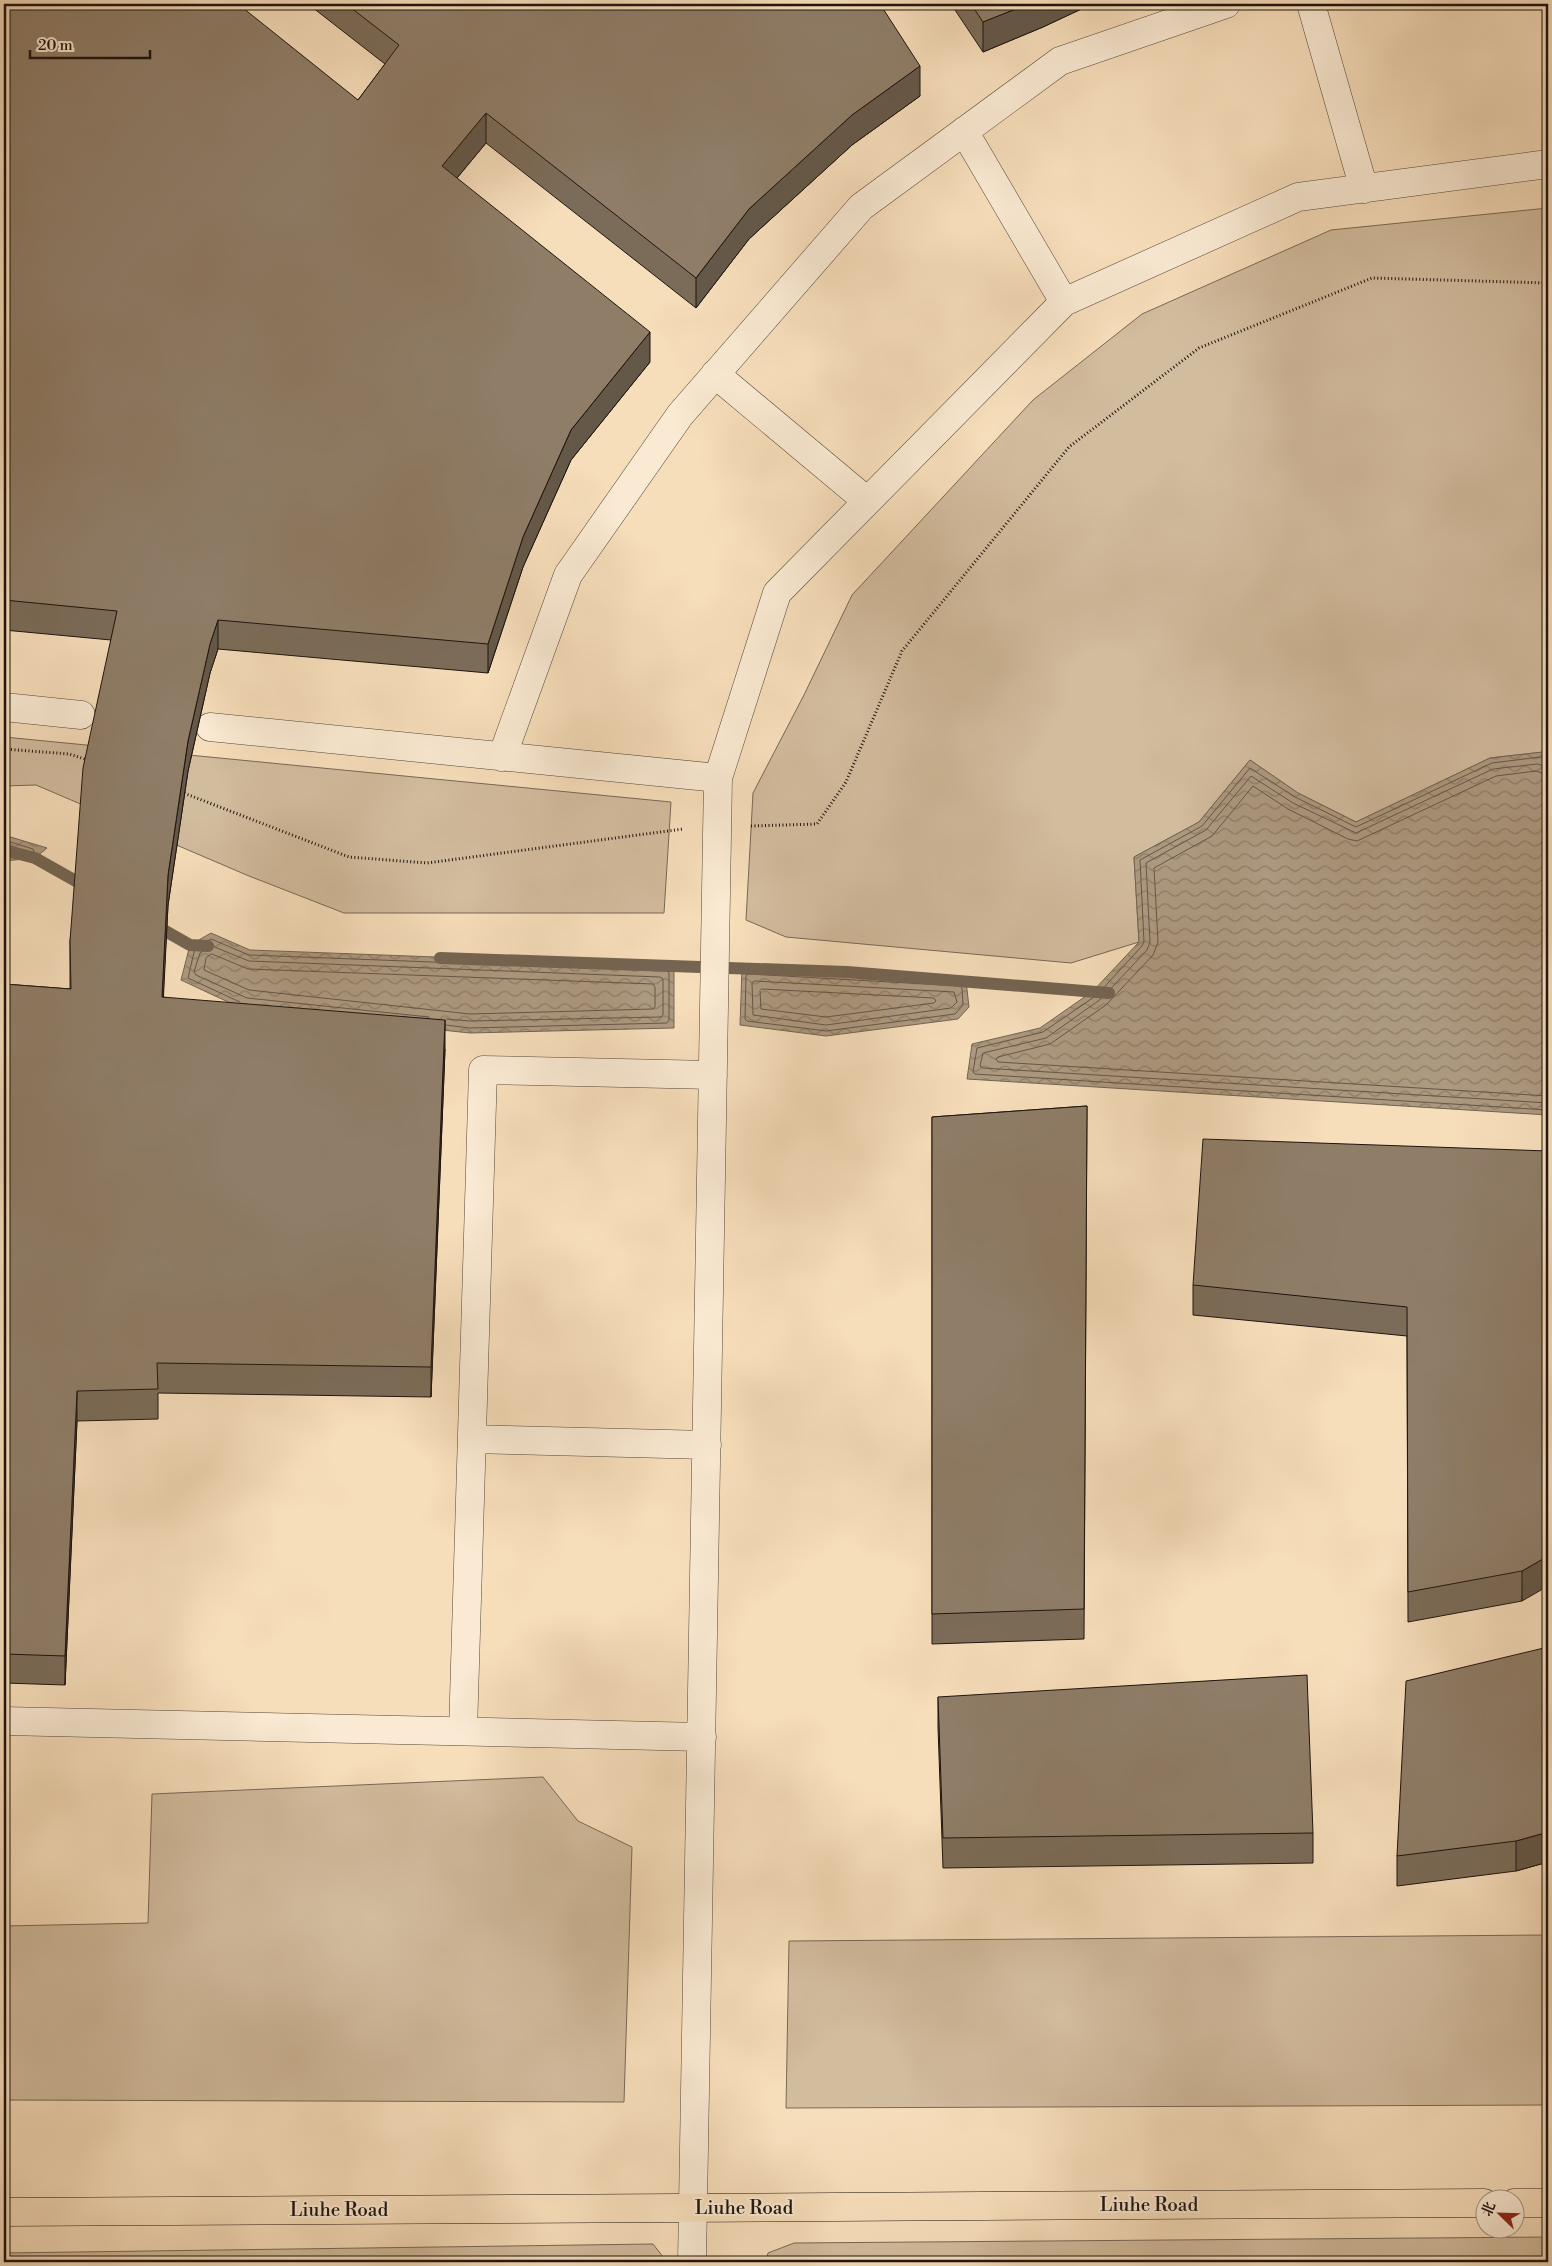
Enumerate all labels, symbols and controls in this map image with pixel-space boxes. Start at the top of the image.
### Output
scale bar [30,28,150,60]
text: 20 m [38,36,73,55]
north arrow [1474,2188,1524,2238]
street label: Liuhe Road [1100,2193,1198,2217]
street label: Liuhe Road [695,2196,793,2220]
street label: Liuhe Road [290,2198,388,2222]
text: 北 [1478,2199,1500,2219]

